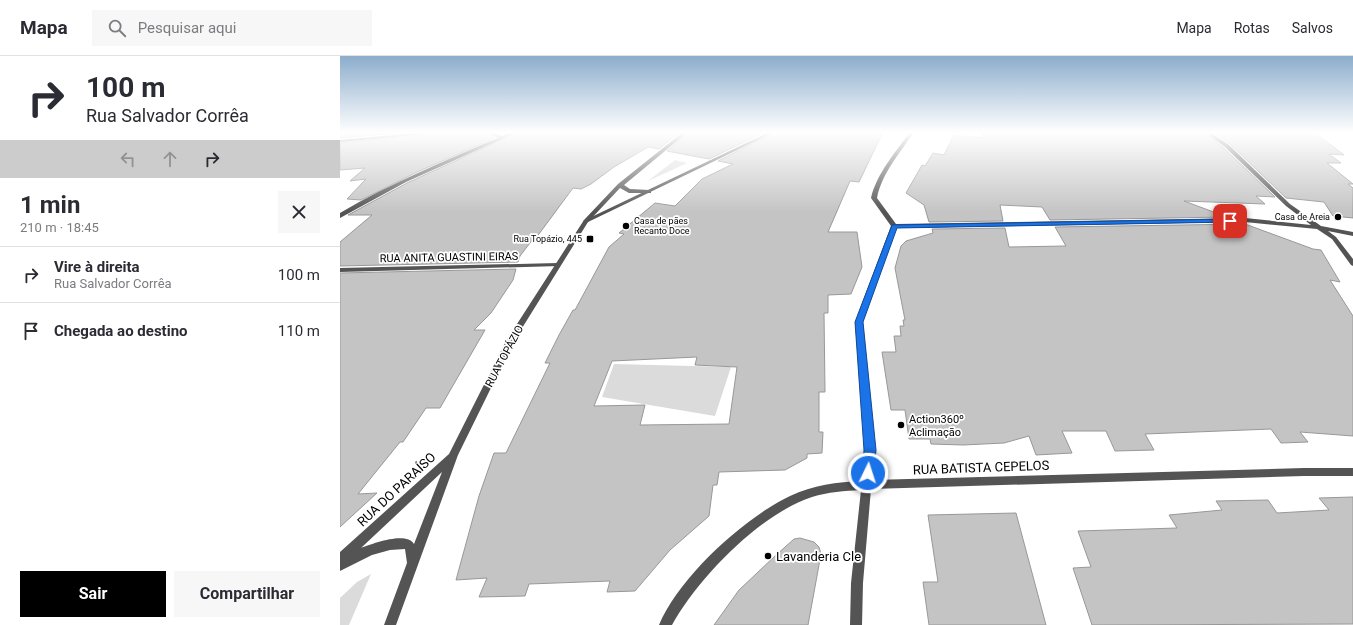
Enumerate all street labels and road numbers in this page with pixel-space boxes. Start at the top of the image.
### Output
street label: RUA ANITA GUASTINI EIRAS [380,250,519,265]
street label: RUA TOPÁZIO [483,323,526,389]
street label: RUA DO PARAÍSO [354,449,439,529]
street label: RUA BATISTA CEPELOS [913,458,1050,477]

